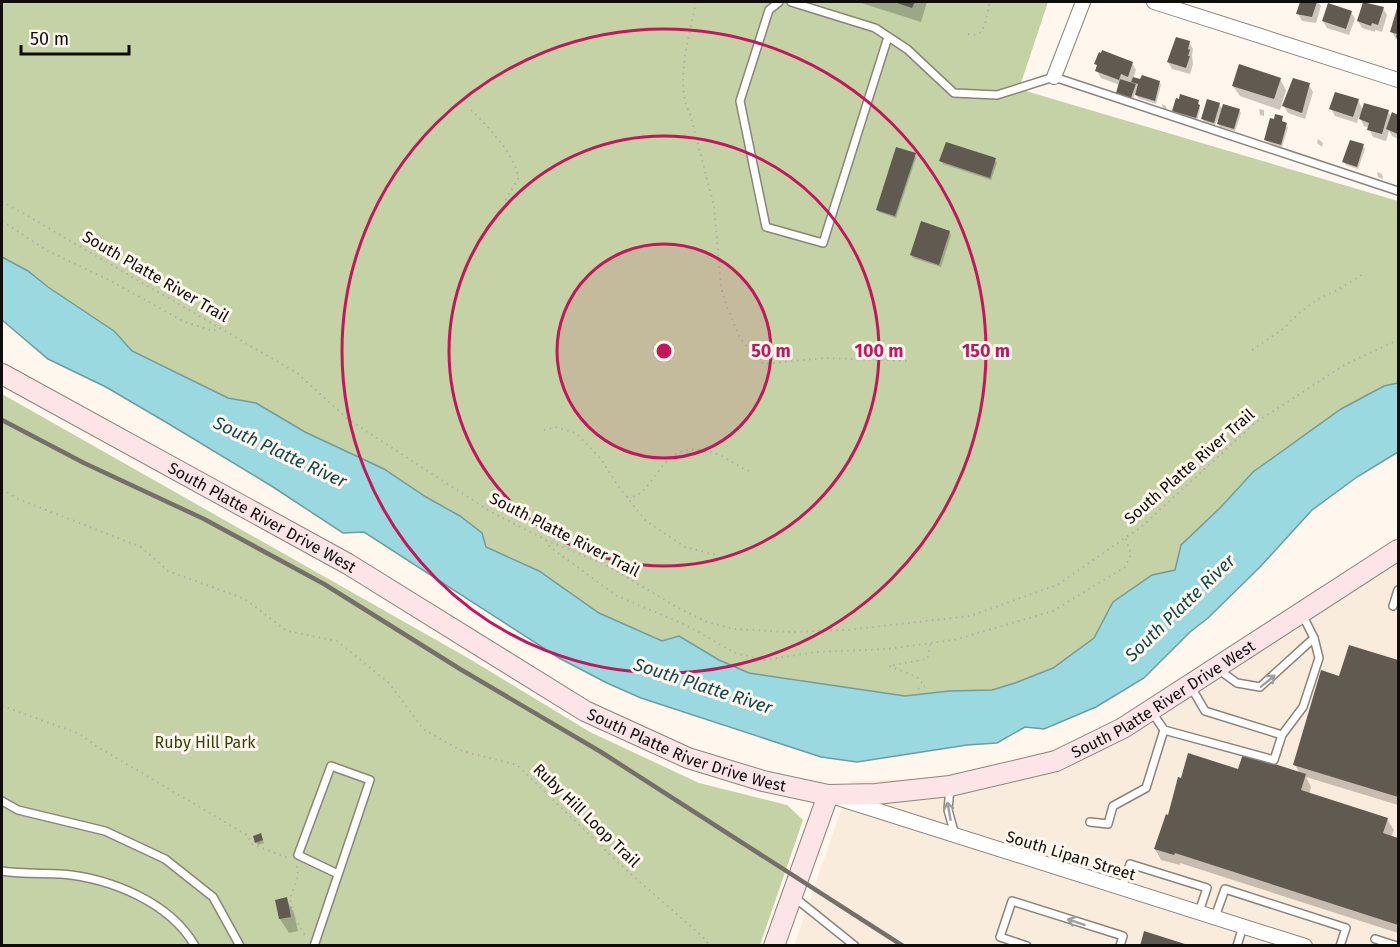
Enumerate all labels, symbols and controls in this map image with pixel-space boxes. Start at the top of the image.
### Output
scale bar [21,18,129,56]
text: 50 m [30,28,69,50]
street label: South Platte River Trail [79,227,233,326]
text: 50 m [751,340,791,362]
text: 100 m [855,340,903,362]
text: 150 m [962,340,1010,362]
centre of rings [654,341,674,361]
street label: South Platte River Trail [1120,405,1258,528]
water label: South Platte River [209,411,351,493]
street label: South Platte River Drive West [165,458,360,577]
street label: South Platte River Trail [487,488,643,581]
water label: South Platte River [1120,549,1240,667]
street label: South Platte River Drive West [1068,636,1259,762]
water label: South Platte River [630,653,776,719]
one-way arrow [1259,674,1275,687]
street label: South Platte River Drive West [584,704,788,796]
park label: Ruby Hill Park [154,733,256,752]
street label: Ruby Hill Loop Trail [529,760,644,871]
one-way arrow [944,802,955,821]
street label: South Lipan Street [1004,827,1138,884]
one-way arrow [1067,915,1086,926]

